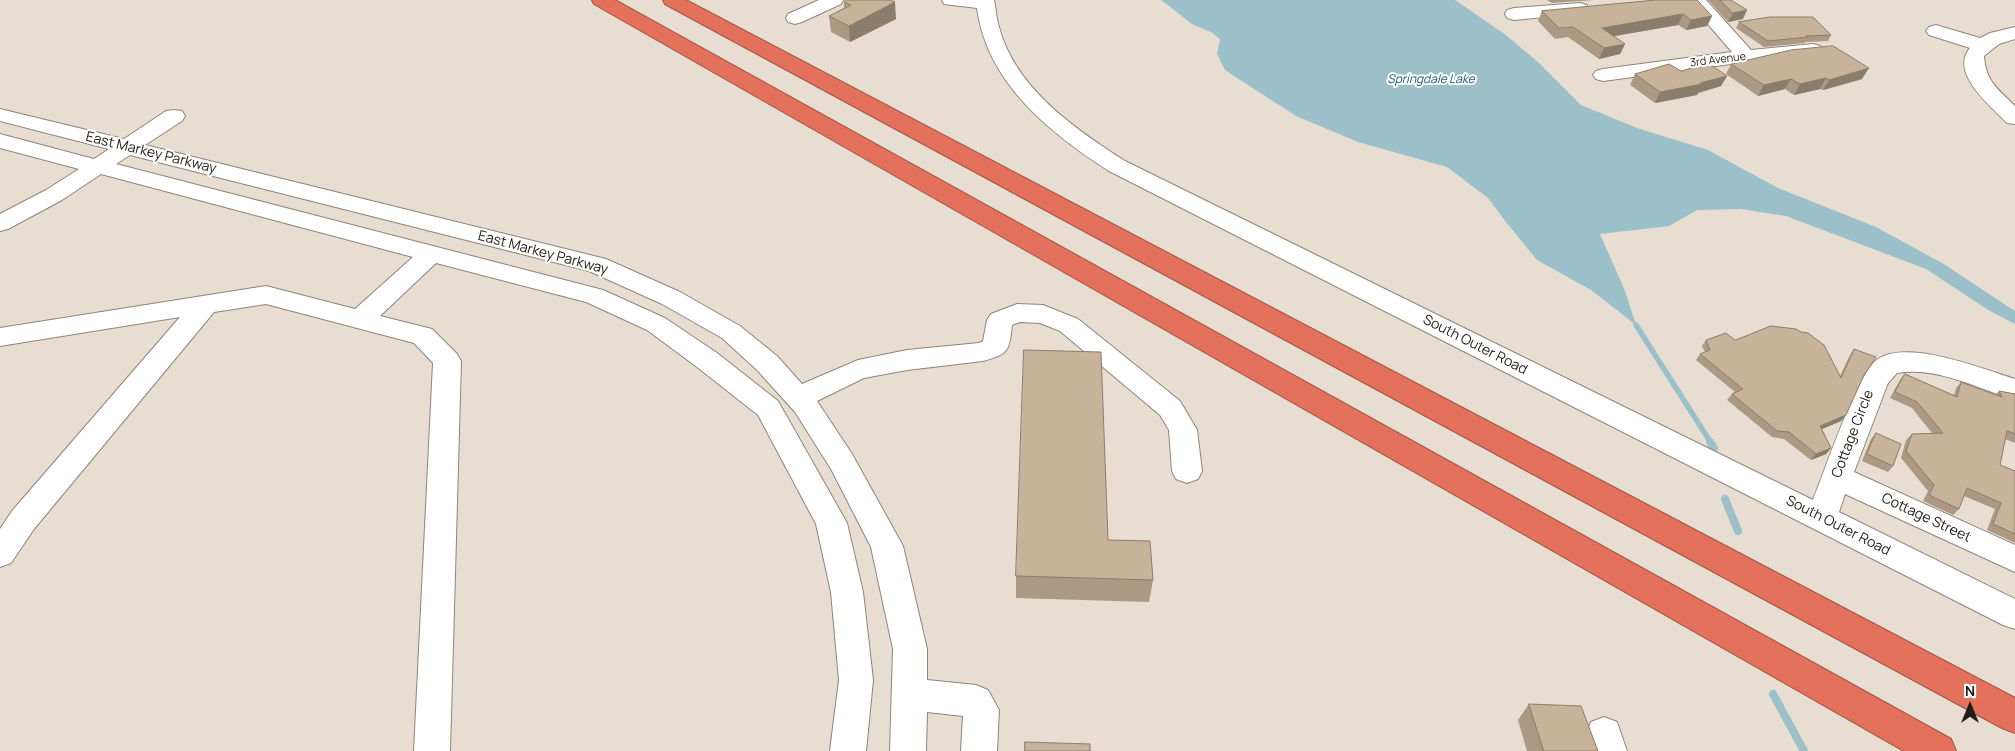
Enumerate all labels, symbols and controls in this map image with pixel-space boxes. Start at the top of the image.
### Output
street label: 3rd Avenue [1689,50,1747,70]
water label: Springdale Lake [1387,73,1475,87]
street label: East Markey Parkway [84,129,218,177]
street label: East Markey Parkway [476,228,610,278]
street label: South Outer Road [1420,311,1530,379]
street label: Cottage Circle [1829,388,1877,480]
street label: Cottage Street [1879,490,1973,546]
street label: South Outer Road [1783,492,1893,560]
north arrow [1945,681,1995,731]
text: N [1965,681,1975,700]

